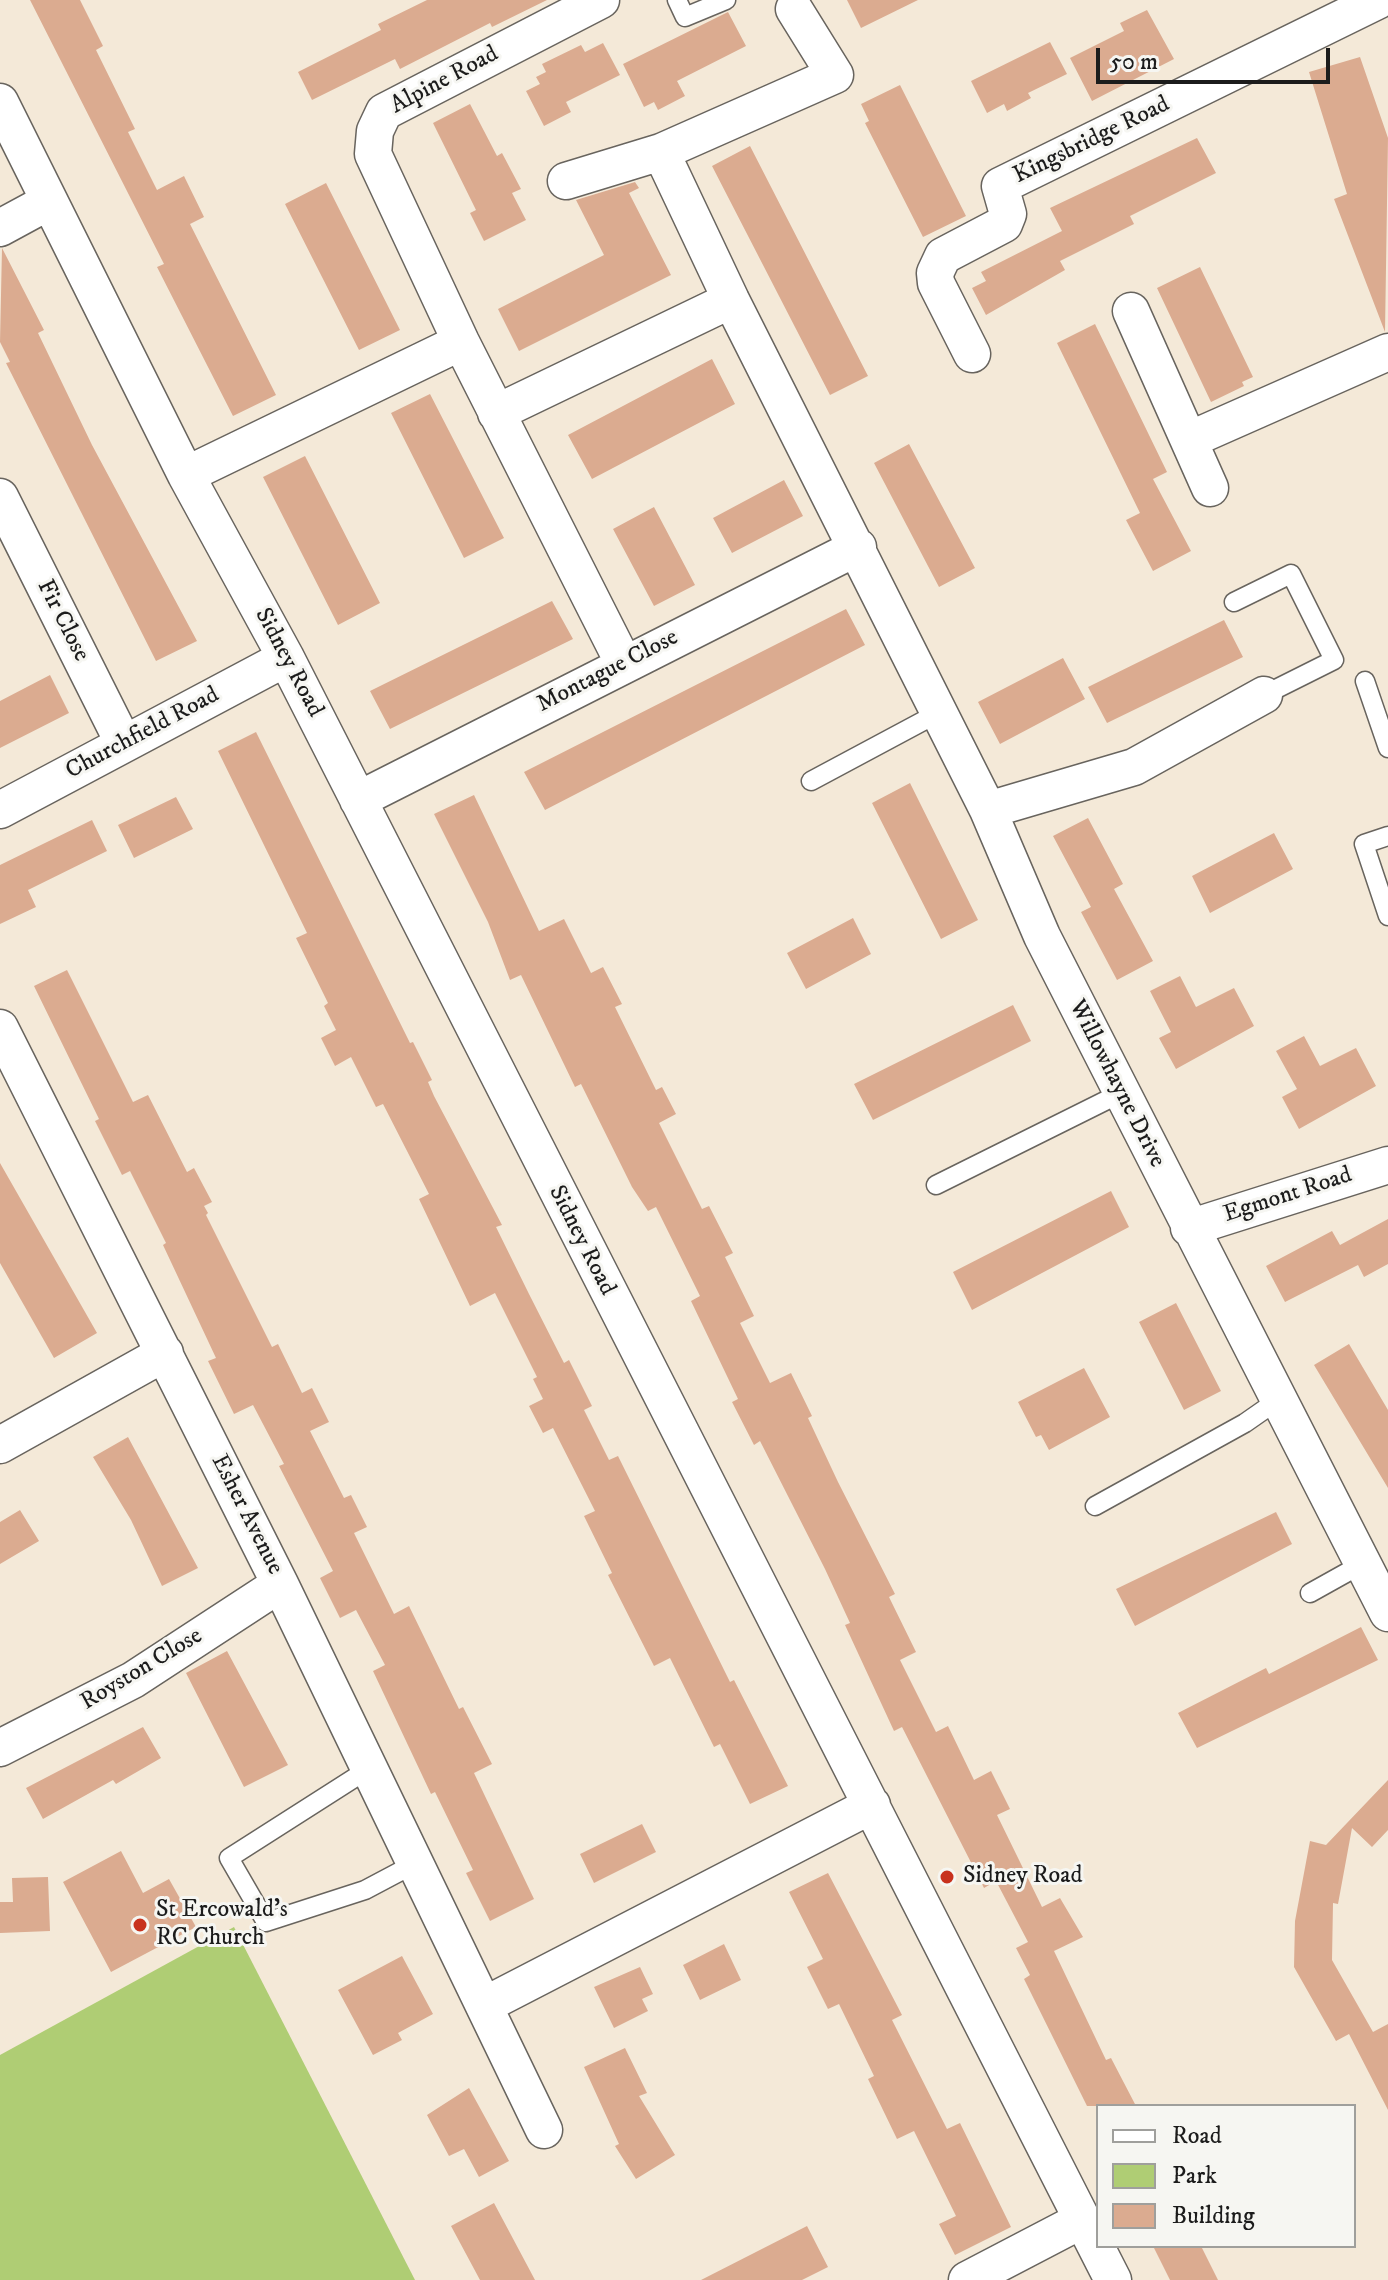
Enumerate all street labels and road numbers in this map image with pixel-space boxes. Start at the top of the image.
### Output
street label: Alpine Road [386,41,504,121]
street label: Kingsbridge Road [1009,91,1175,191]
street label: Fir Close [29,575,95,667]
street label: Sidney Road [247,604,329,722]
street label: Montague Close [533,624,683,720]
street label: Churchfield Road [62,682,224,786]
street label: Willowhayne Drive [1061,995,1171,1173]
street label: Egmont Road [1220,1162,1356,1230]
street label: Sidney Road [541,1181,621,1301]
street label: Esher Avenue [203,1450,289,1580]
street label: Royston Close [76,1622,208,1718]

